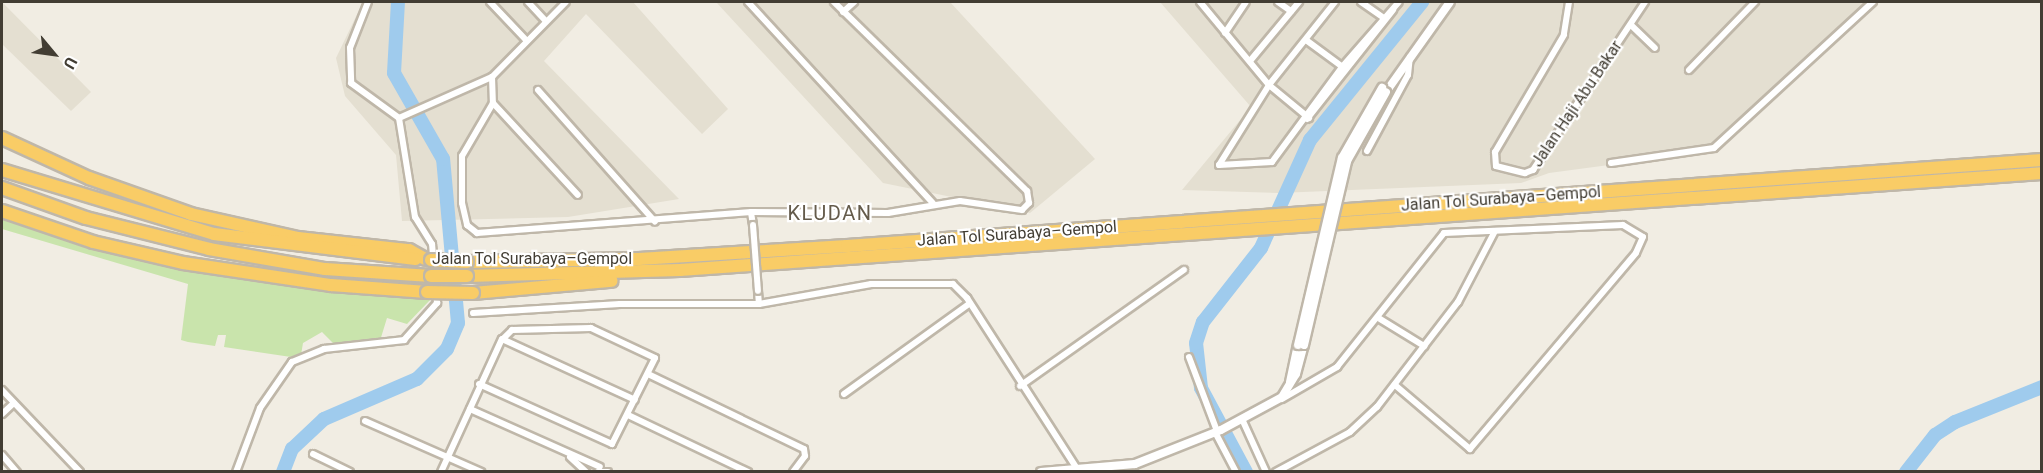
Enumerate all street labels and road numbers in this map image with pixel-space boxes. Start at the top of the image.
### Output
street label: Jalan Haji Abu Bakar [1528,37,1626,171]
street label: Jalan Tol Surabaya–Gempol [1400,182,1602,216]
street label: Jalan Tol Surabaya–Gempol [916,217,1118,251]
street label: Jalan Tol Surabaya–Gempol [432,249,632,269]

